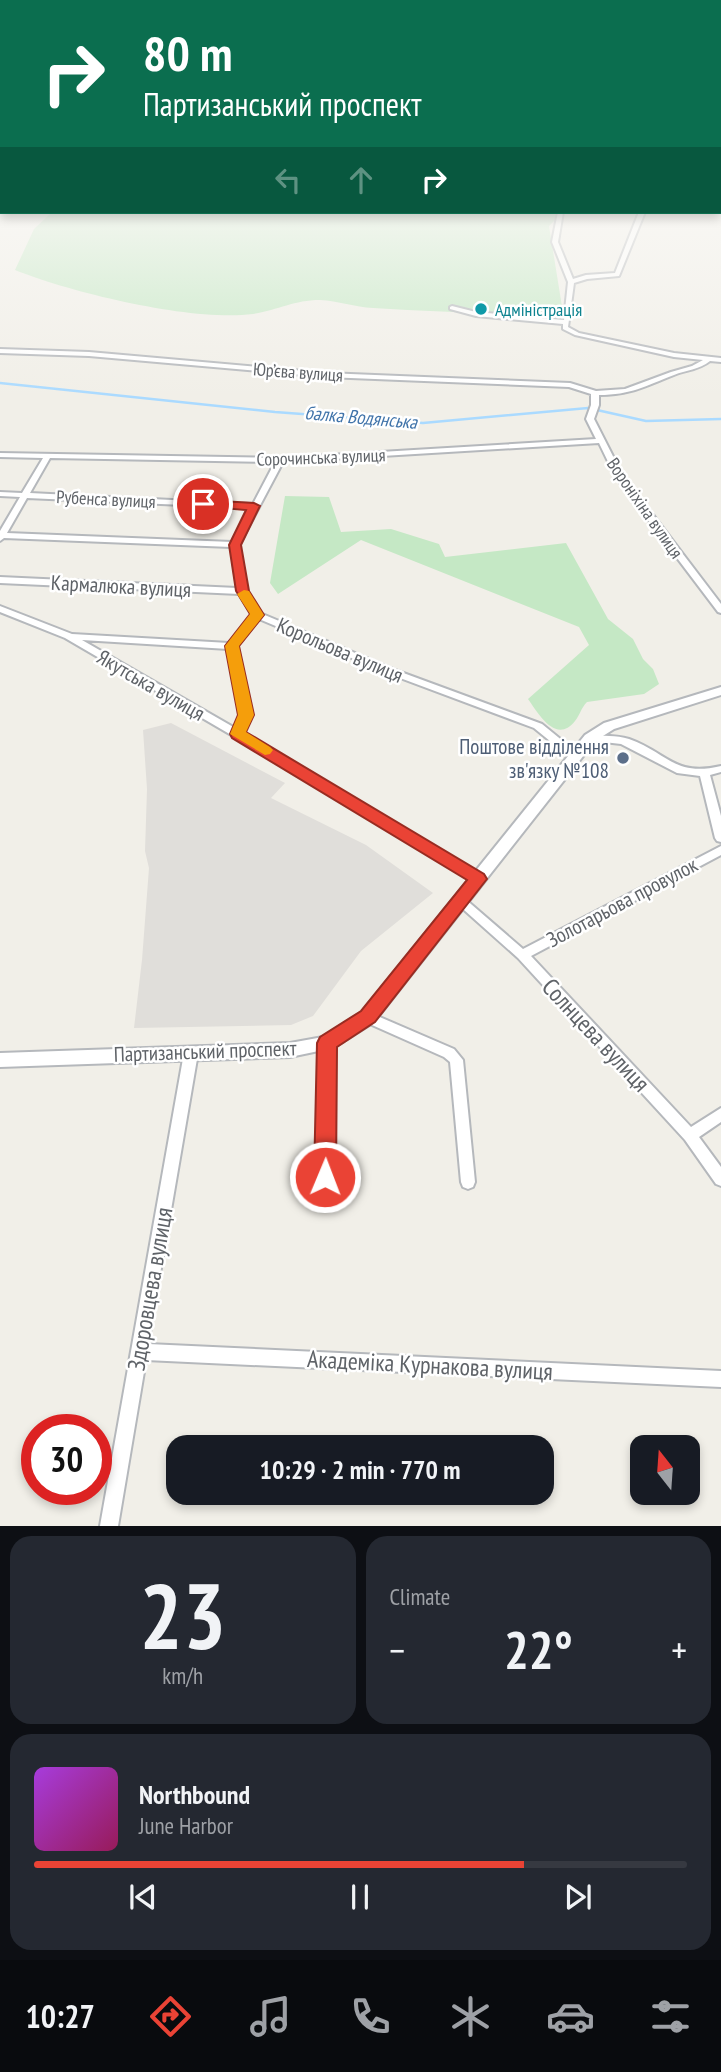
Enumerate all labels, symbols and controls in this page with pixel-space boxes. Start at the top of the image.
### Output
text: 80 m [143,21,232,85]
icon: right [28,28,119,119]
text: Партизанський проспект [143,83,422,125]
icon: left [269,161,307,199]
icon: ahead [342,161,380,199]
icon: right [415,161,453,199]
place label: Адміністрація [495,298,582,321]
marker: Адміністрація [473,301,489,317]
street label: Юр’єва вулиця [252,357,344,387]
water label: балка Водянська [304,400,419,434]
street label: Сорочинська вулиця [256,443,386,471]
street label: Вороніхіна вулиця [602,453,688,563]
pin [173,474,233,534]
street label: Рубенса вулиця [56,485,156,513]
icon: arrive [184,485,222,523]
street label: Кармалюка вулиця [50,569,192,603]
street label: Корольова вулиця [273,611,407,689]
street label: Якутська вулиця [92,643,210,727]
place label: Поштове відділення зв'язку №108 [459,733,609,784]
marker: Поштове відділення зв'язку №108 [615,750,631,766]
street label: Золотарьова провулок [542,851,702,953]
street label: Солнцева вулиця [535,972,657,1098]
street label: Партизанський проспект [113,1034,297,1068]
position arrow [288,1140,362,1214]
street label: Здоровцева вулиця [120,1205,180,1373]
street label: Академіка Курнакова вулиця [306,1343,554,1387]
speed limit sign: 30 [21,1414,112,1505]
north arrow [630,1435,700,1505]
map controls [630,1435,700,1505]
text: 10:29 · 2 min · 770 m [260,1453,460,1486]
text: 23 [139,1556,226,1674]
text: Climate [390,1582,450,1611]
text: 22° [504,1616,573,1683]
text: − [390,1625,405,1674]
text: + [671,1625,687,1674]
text: km/h [162,1661,203,1690]
text: Northbound [139,1778,250,1811]
text: June Harbor [139,1811,233,1840]
icon: previous [124,1878,162,1916]
icon: pause [341,1878,379,1916]
icon: next [559,1878,597,1916]
icon: directions [146,1992,195,2041]
icon: music [246,1992,295,2041]
icon: phone [346,1992,395,2041]
icon: climate [446,1992,495,2041]
icon: car [546,1992,595,2041]
icon: filters [646,1992,695,2041]
text: 10:27 [26,1995,95,2037]

